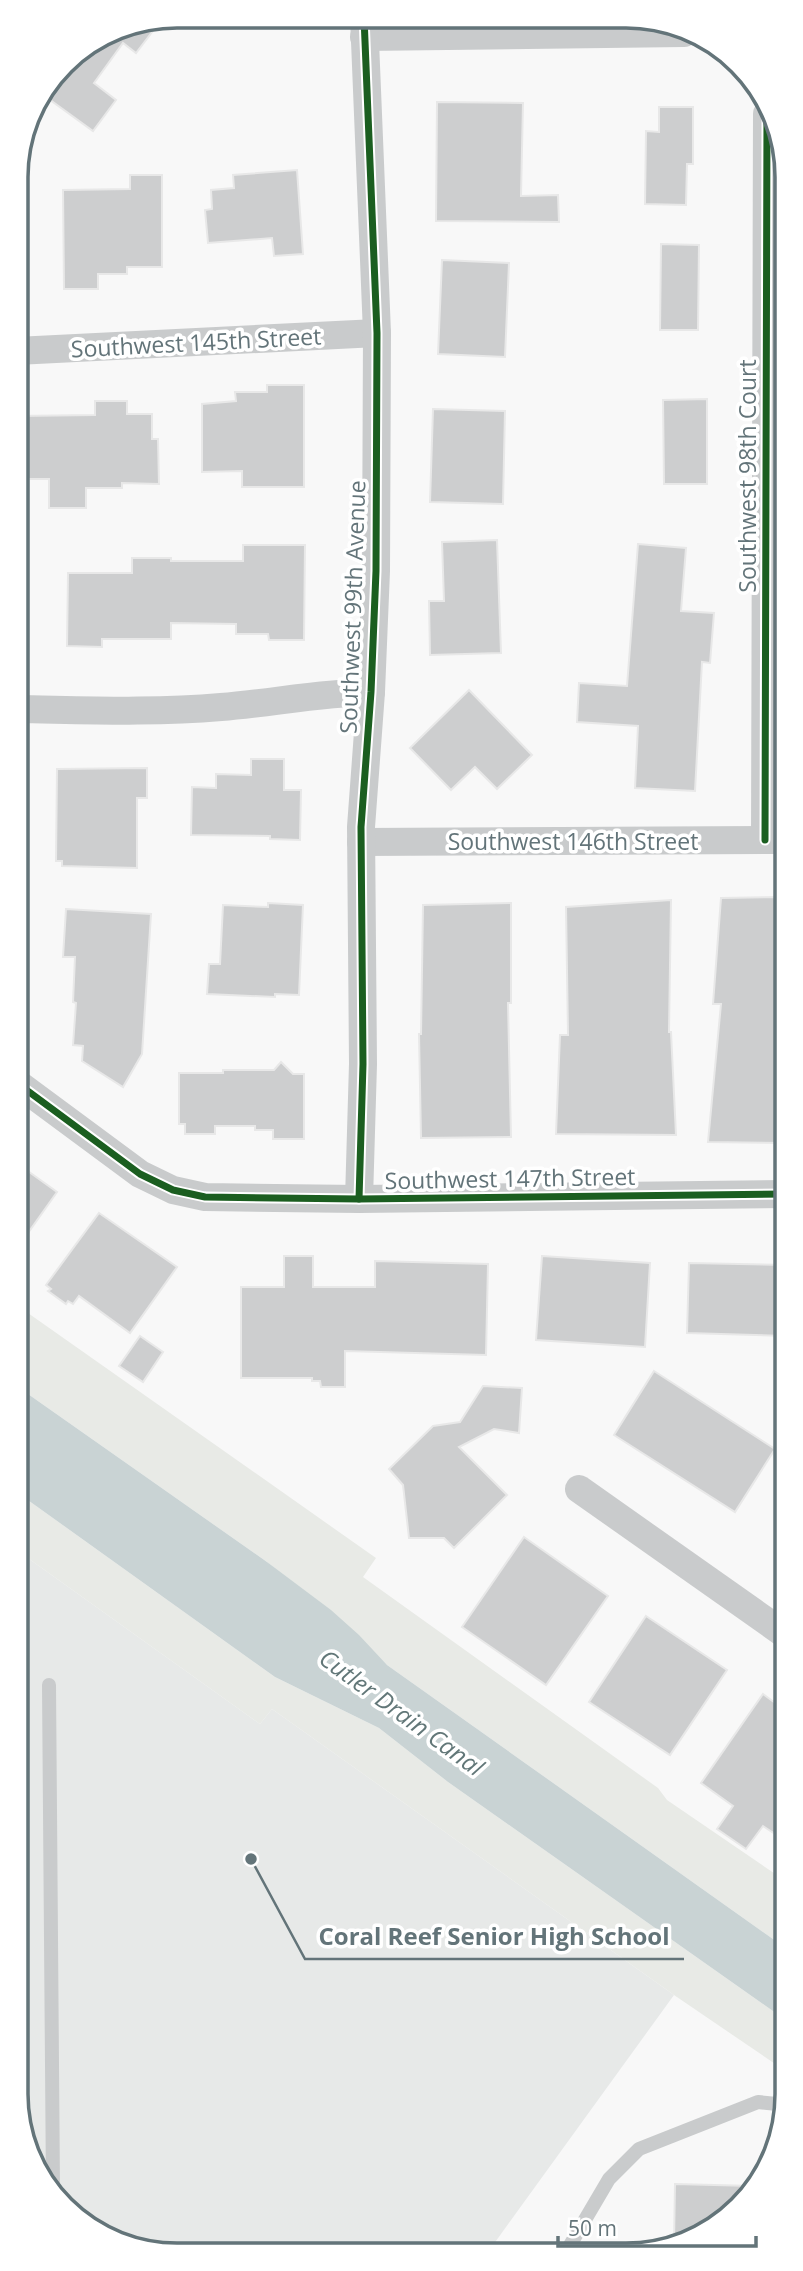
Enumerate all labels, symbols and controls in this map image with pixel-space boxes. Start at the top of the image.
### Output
street label: Southwest 145th Street [70,319,322,365]
street label: Southwest 98th Court [731,359,763,593]
street label: Southwest 99th Avenue [332,480,372,734]
street label: Southwest 146th Street [448,825,698,857]
street label: Southwest 147th Street [384,1160,636,1196]
water label: Cutler Drain Canal [313,1641,492,1783]
callout: Coral Reef Senior High School [305,1914,684,1959]
text: Coral Reef Senior High School [319,1919,669,1952]
scale bar [558,2204,756,2248]
text: 50 m [568,2214,617,2242]

